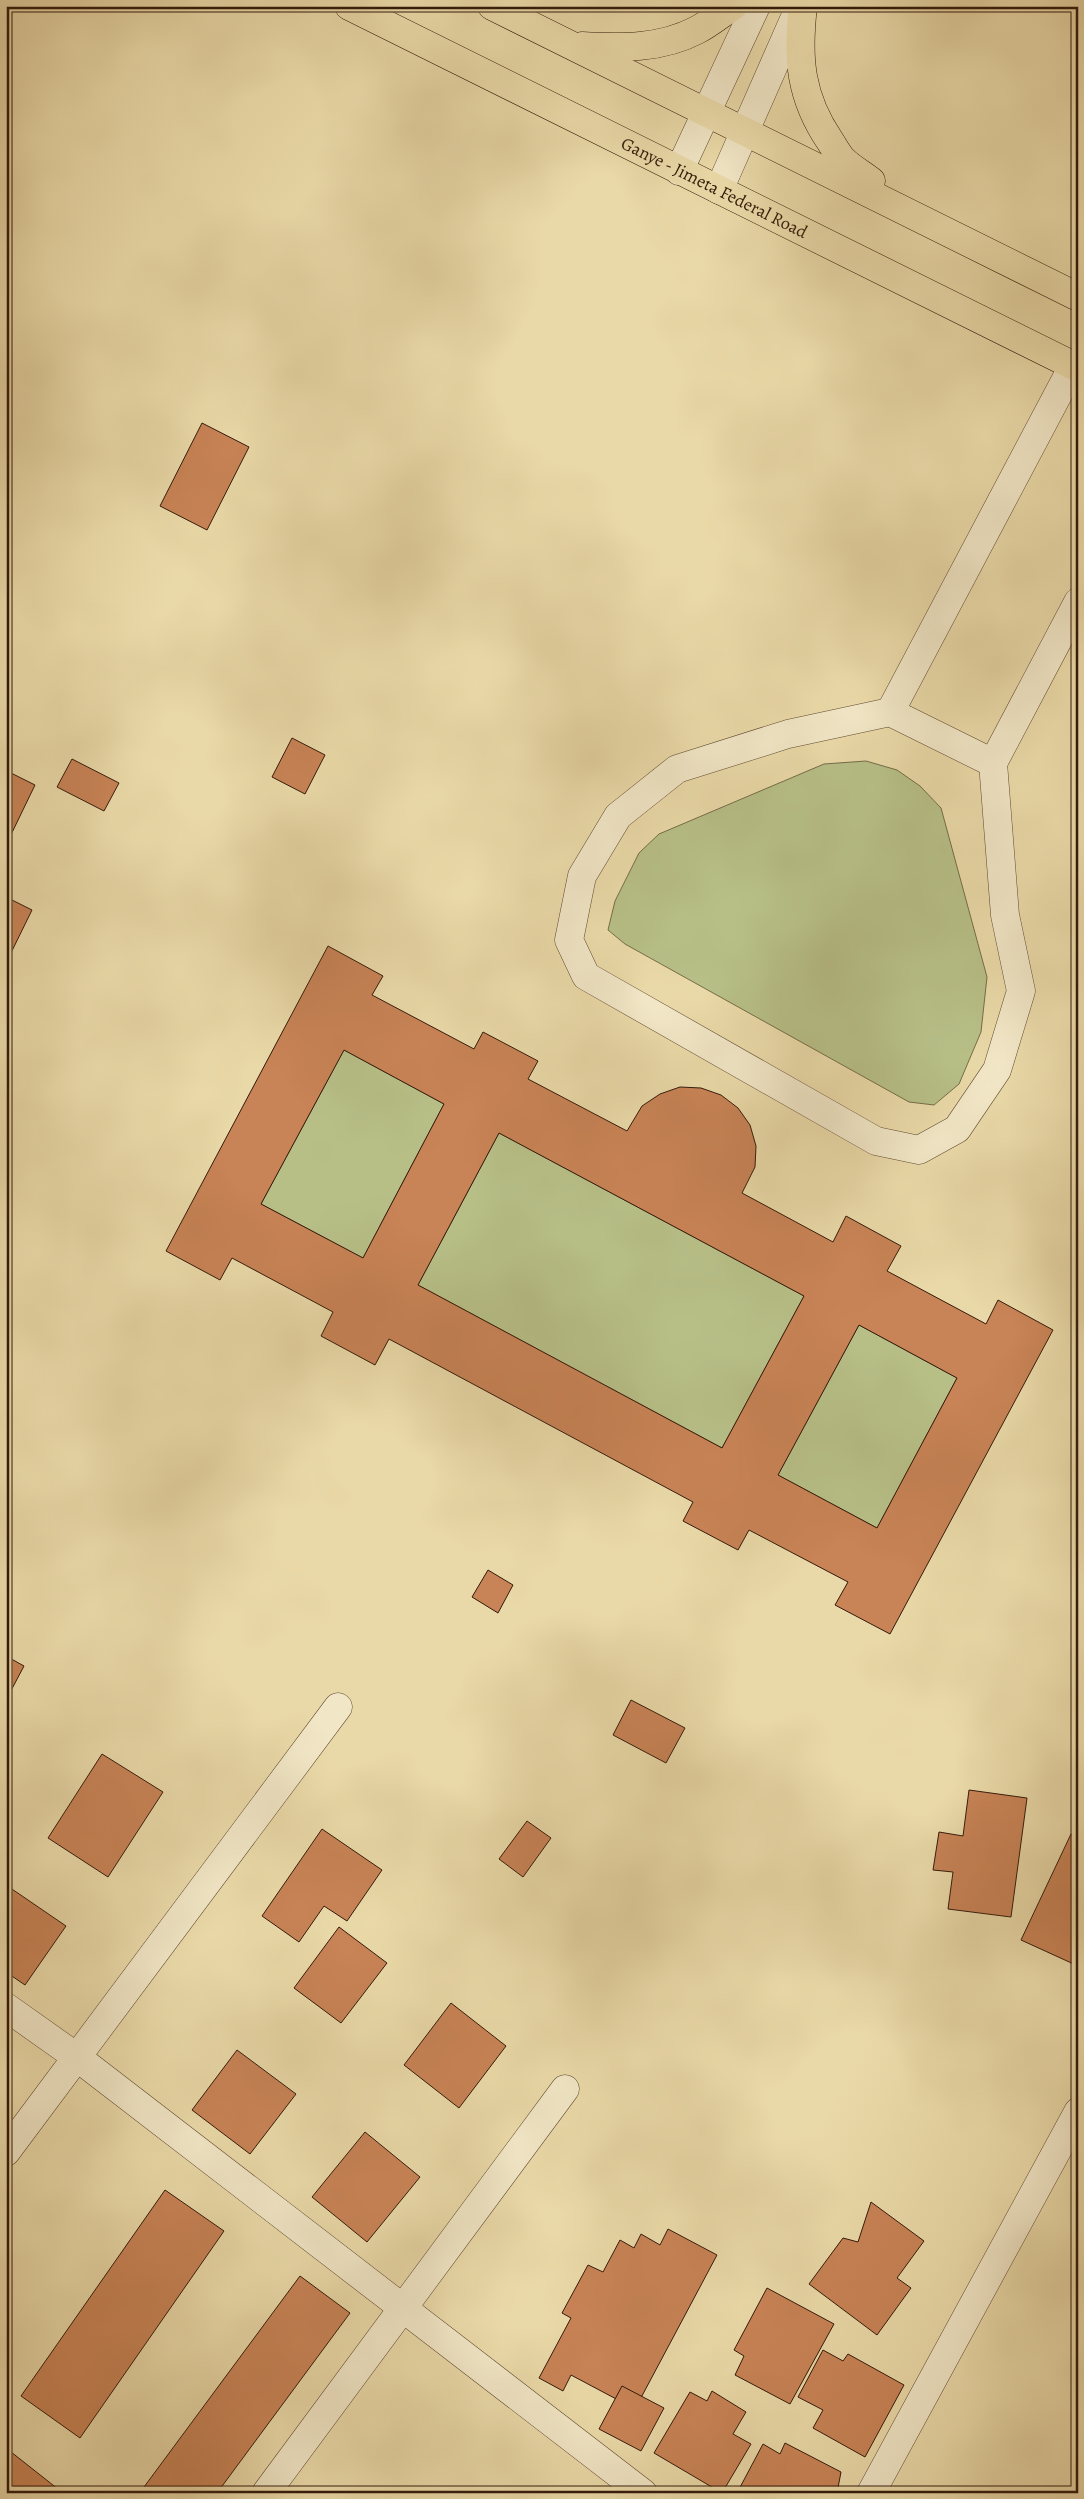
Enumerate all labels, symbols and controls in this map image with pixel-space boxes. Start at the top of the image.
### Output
street label: Ganye - Jimeta Federal Road [617,131,812,244]

